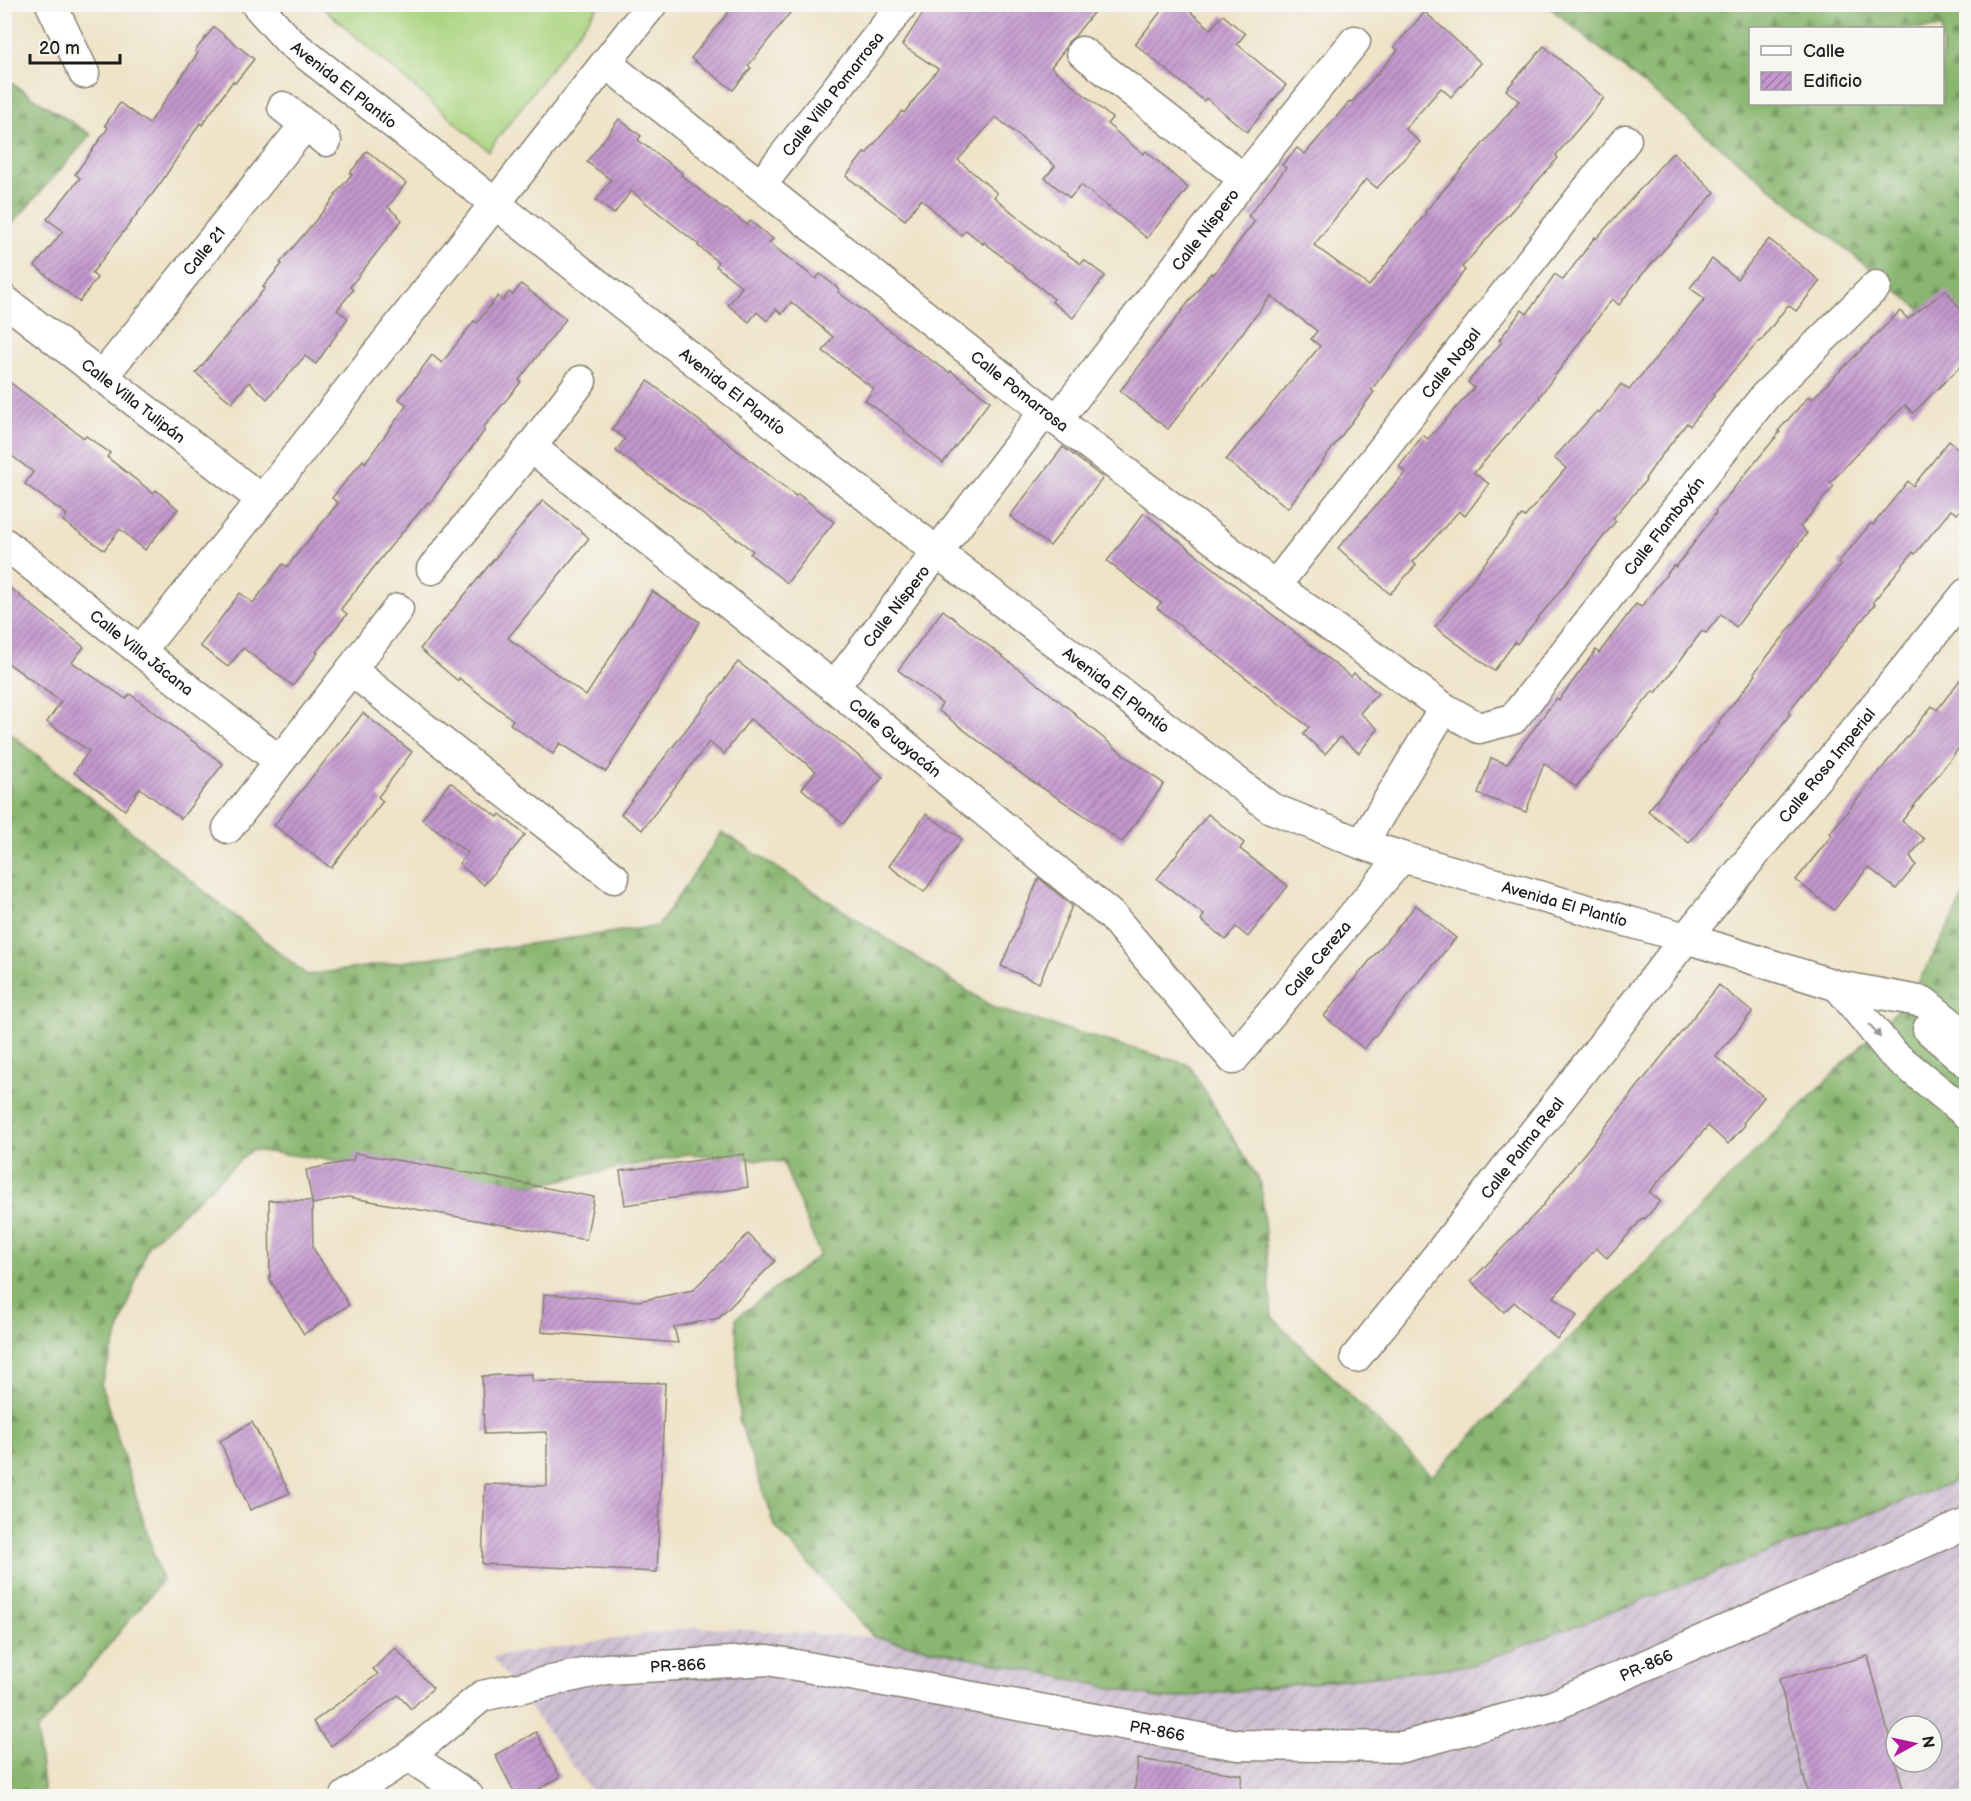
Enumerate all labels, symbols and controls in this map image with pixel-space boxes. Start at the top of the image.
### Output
scale bar [30,27,120,65]
legend [1749,27,1944,105]
street label: Calle Villa Pomarrosa [779,29,888,161]
text: 20 m [39,38,80,59]
street label: Avenida El Plantío [287,38,400,133]
text: Calle [1803,41,1845,62]
text: Edificio [1803,71,1862,92]
street label: Calle Níspero [1169,185,1244,275]
street label: Calle 21 [180,224,230,280]
street label: Calle Nogal [1418,325,1485,403]
street label: Avenida El Plantío [675,345,789,440]
street label: Calle Pomarrosa [966,348,1072,436]
street label: Calle Villa Tulipán [77,355,189,448]
street label: Calle Flamboyán [1621,474,1709,580]
street label: Calle Níspero [860,562,935,652]
street label: Calle Villa Jácana [85,607,197,700]
street label: Avenida El Plantío [1058,644,1173,738]
street label: Calle Guayacán [844,695,944,782]
street label: Calle Rosa Imperial [1775,705,1880,827]
street label: Avenida El Plantío [1500,878,1629,932]
street label: Calle Cereza [1281,917,1356,1002]
one-way arrow [1868,1024,1880,1039]
street label: Calle Palma Real [1478,1094,1569,1203]
street label: PR-866 [1617,1646,1676,1686]
street label: PR-866 [649,1655,707,1678]
north arrow [1884,1714,1944,1774]
street label: PR-866 [1128,1718,1187,1746]
text: N [1917,1735,1938,1749]

